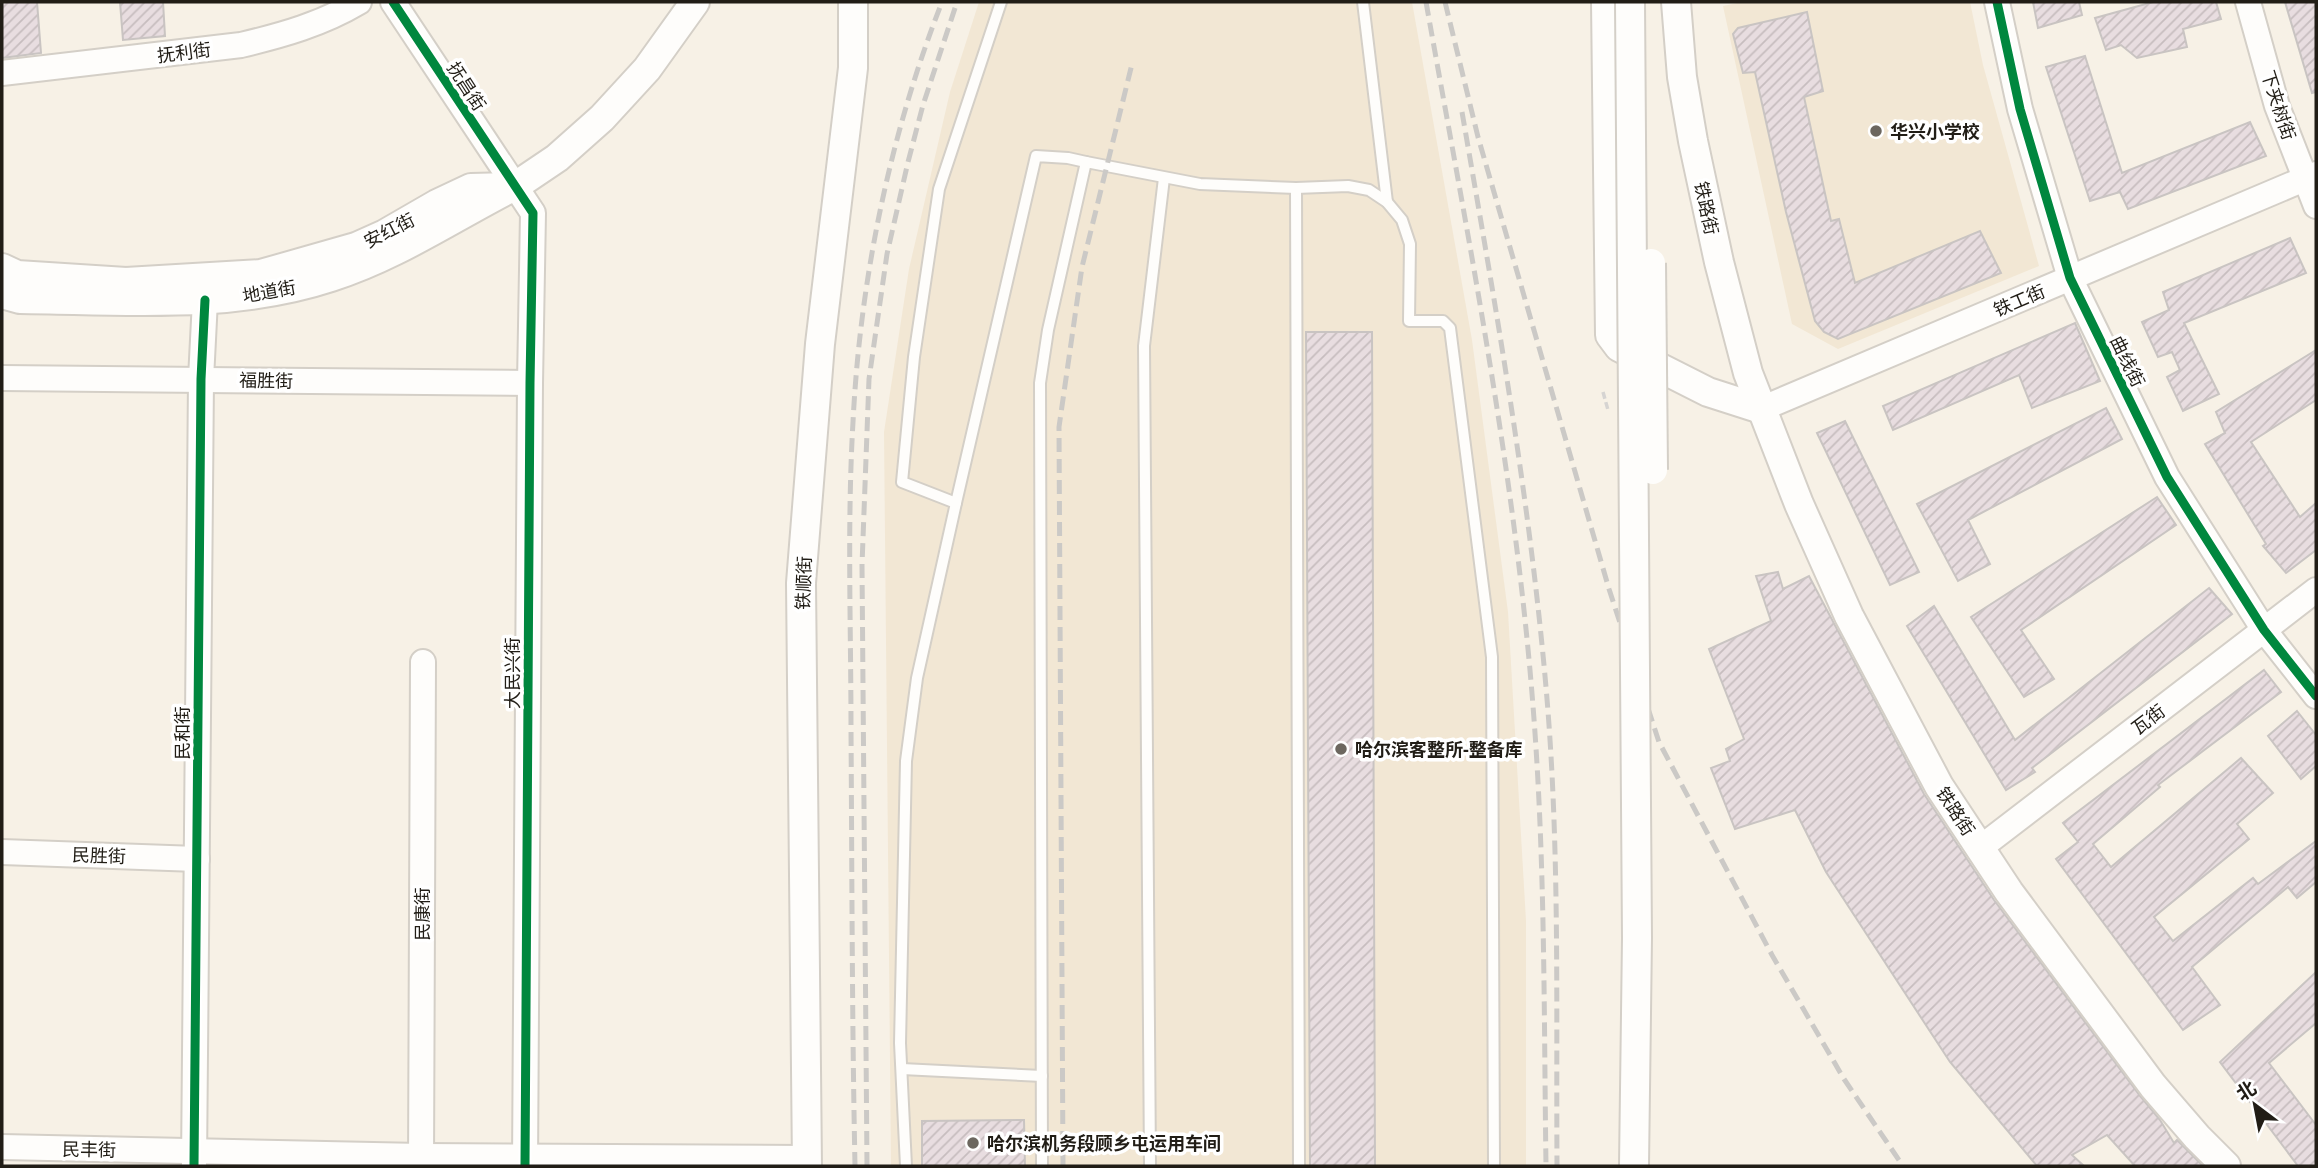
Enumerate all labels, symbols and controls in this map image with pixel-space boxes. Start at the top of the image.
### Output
street label: 抚利街 [156,37,212,67]
street label: 抚昌街 [442,57,492,115]
street label: 下夹树街 [2256,67,2302,143]
place label: 华兴小学校 [1890,119,1980,143]
marker: 华兴小学校 [1868,123,1884,139]
street label: 铁路街 [1690,179,1724,237]
street label: 安红街 [359,207,419,253]
street label: 地道街 [240,274,298,308]
street label: 铁工街 [1989,278,2049,322]
street label: 曲线街 [2105,331,2151,391]
street label: 福胜街 [239,368,293,392]
street label: 铁顺街 [790,556,816,610]
street label: 大民兴街 [500,637,524,709]
street label: 瓦街 [2126,699,2170,739]
street label: 民和街 [170,706,194,760]
place label: 哈尔滨客整所-整备库 [1355,737,1523,761]
marker: 哈尔滨客整所-整备库 [1333,741,1349,757]
street label: 铁路街 [1931,782,1981,840]
street label: 民胜街 [72,842,126,868]
street label: 民康街 [410,887,434,941]
north arrow [2220,1070,2290,1140]
text: 北 [2231,1075,2261,1107]
place label: 哈尔滨机务段顾乡屯运用车间 [987,1131,1221,1155]
marker: 哈尔滨机务段顾乡屯运用车间 [965,1135,981,1151]
street label: 民丰街 [62,1137,116,1161]

